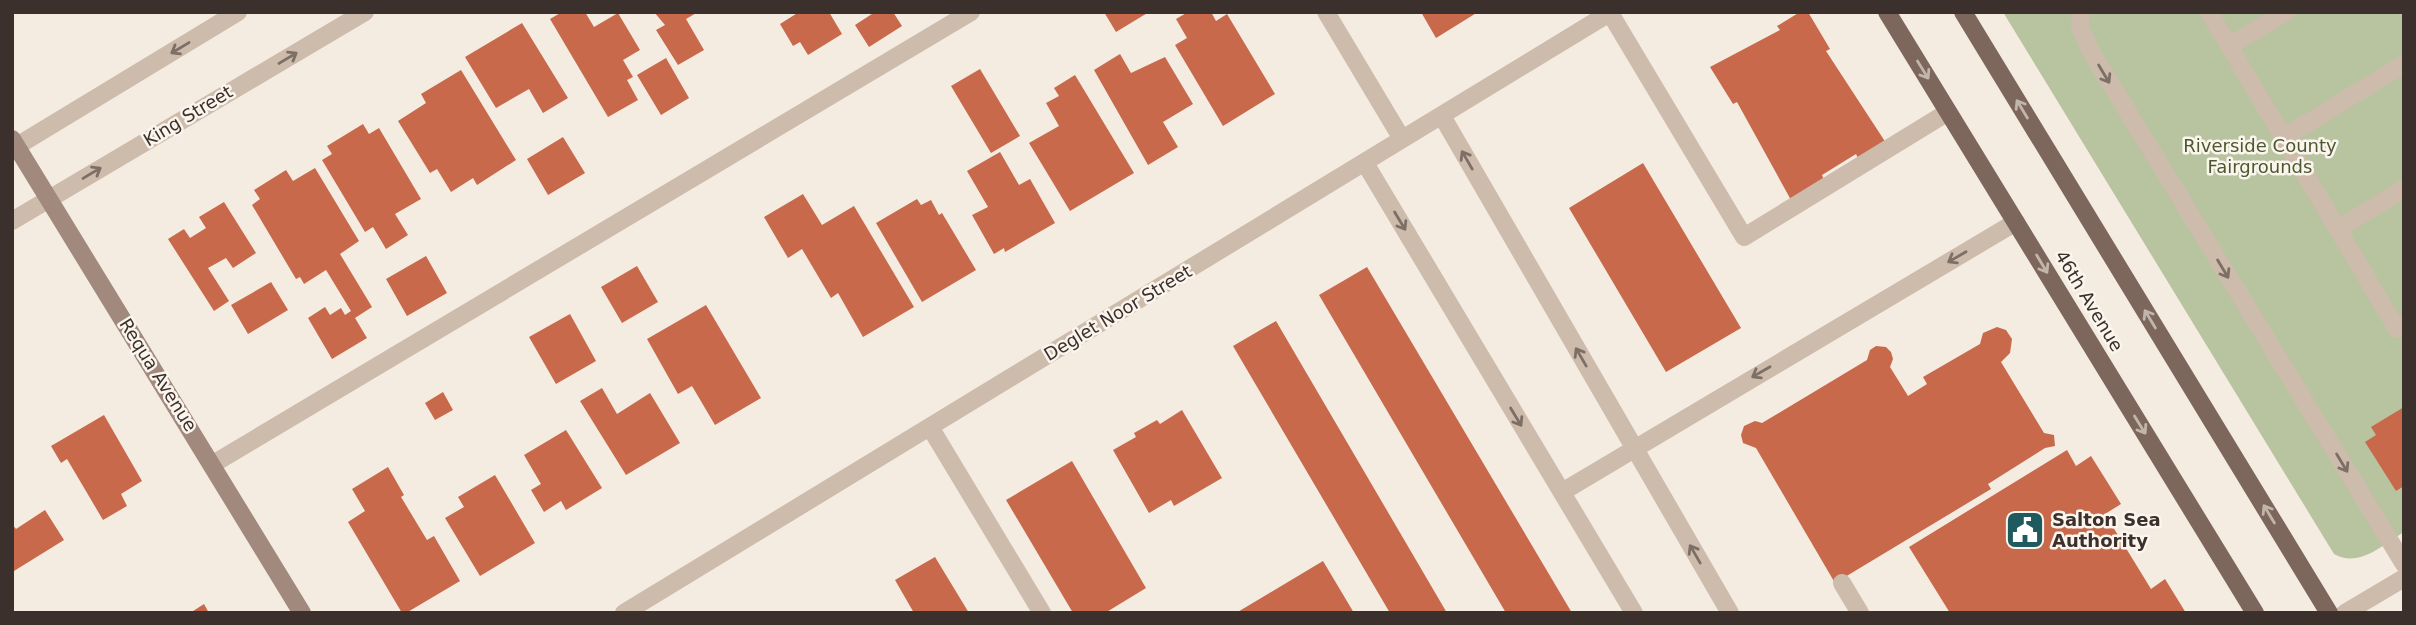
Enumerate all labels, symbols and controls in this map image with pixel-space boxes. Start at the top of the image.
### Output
one-way arrow [170,41,190,55]
one-way arrow [277,50,297,64]
one-way arrow [1916,60,1930,80]
one-way arrow [2098,64,2112,84]
street label: King Street [139,81,236,150]
one-way arrow [2014,100,2028,120]
park label: Riverside County Fairgrounds [2183,135,2337,177]
one-way arrow [1460,150,1473,171]
one-way arrow [81,166,102,179]
one-way arrow [1393,211,1407,231]
street label: 46th Avenue [2051,246,2128,355]
one-way arrow [1947,250,1967,264]
one-way arrow [2035,254,2049,274]
one-way arrow [2216,258,2230,278]
street label: Deglet Noor Street [1040,260,1195,365]
one-way arrow [2143,310,2157,330]
street label: Requa Avenue [115,314,202,435]
one-way arrow [1574,347,1588,367]
one-way arrow [1751,365,1771,379]
one-way arrow [1510,406,1524,426]
one-way arrow [2133,415,2147,435]
one-way arrow [2335,452,2349,472]
one-way arrow [2261,504,2275,524]
public building icon: Salton Sea Authority [2004,509,2046,551]
place label: Salton Sea Authority [2052,509,2161,551]
one-way arrow [1688,544,1702,564]

